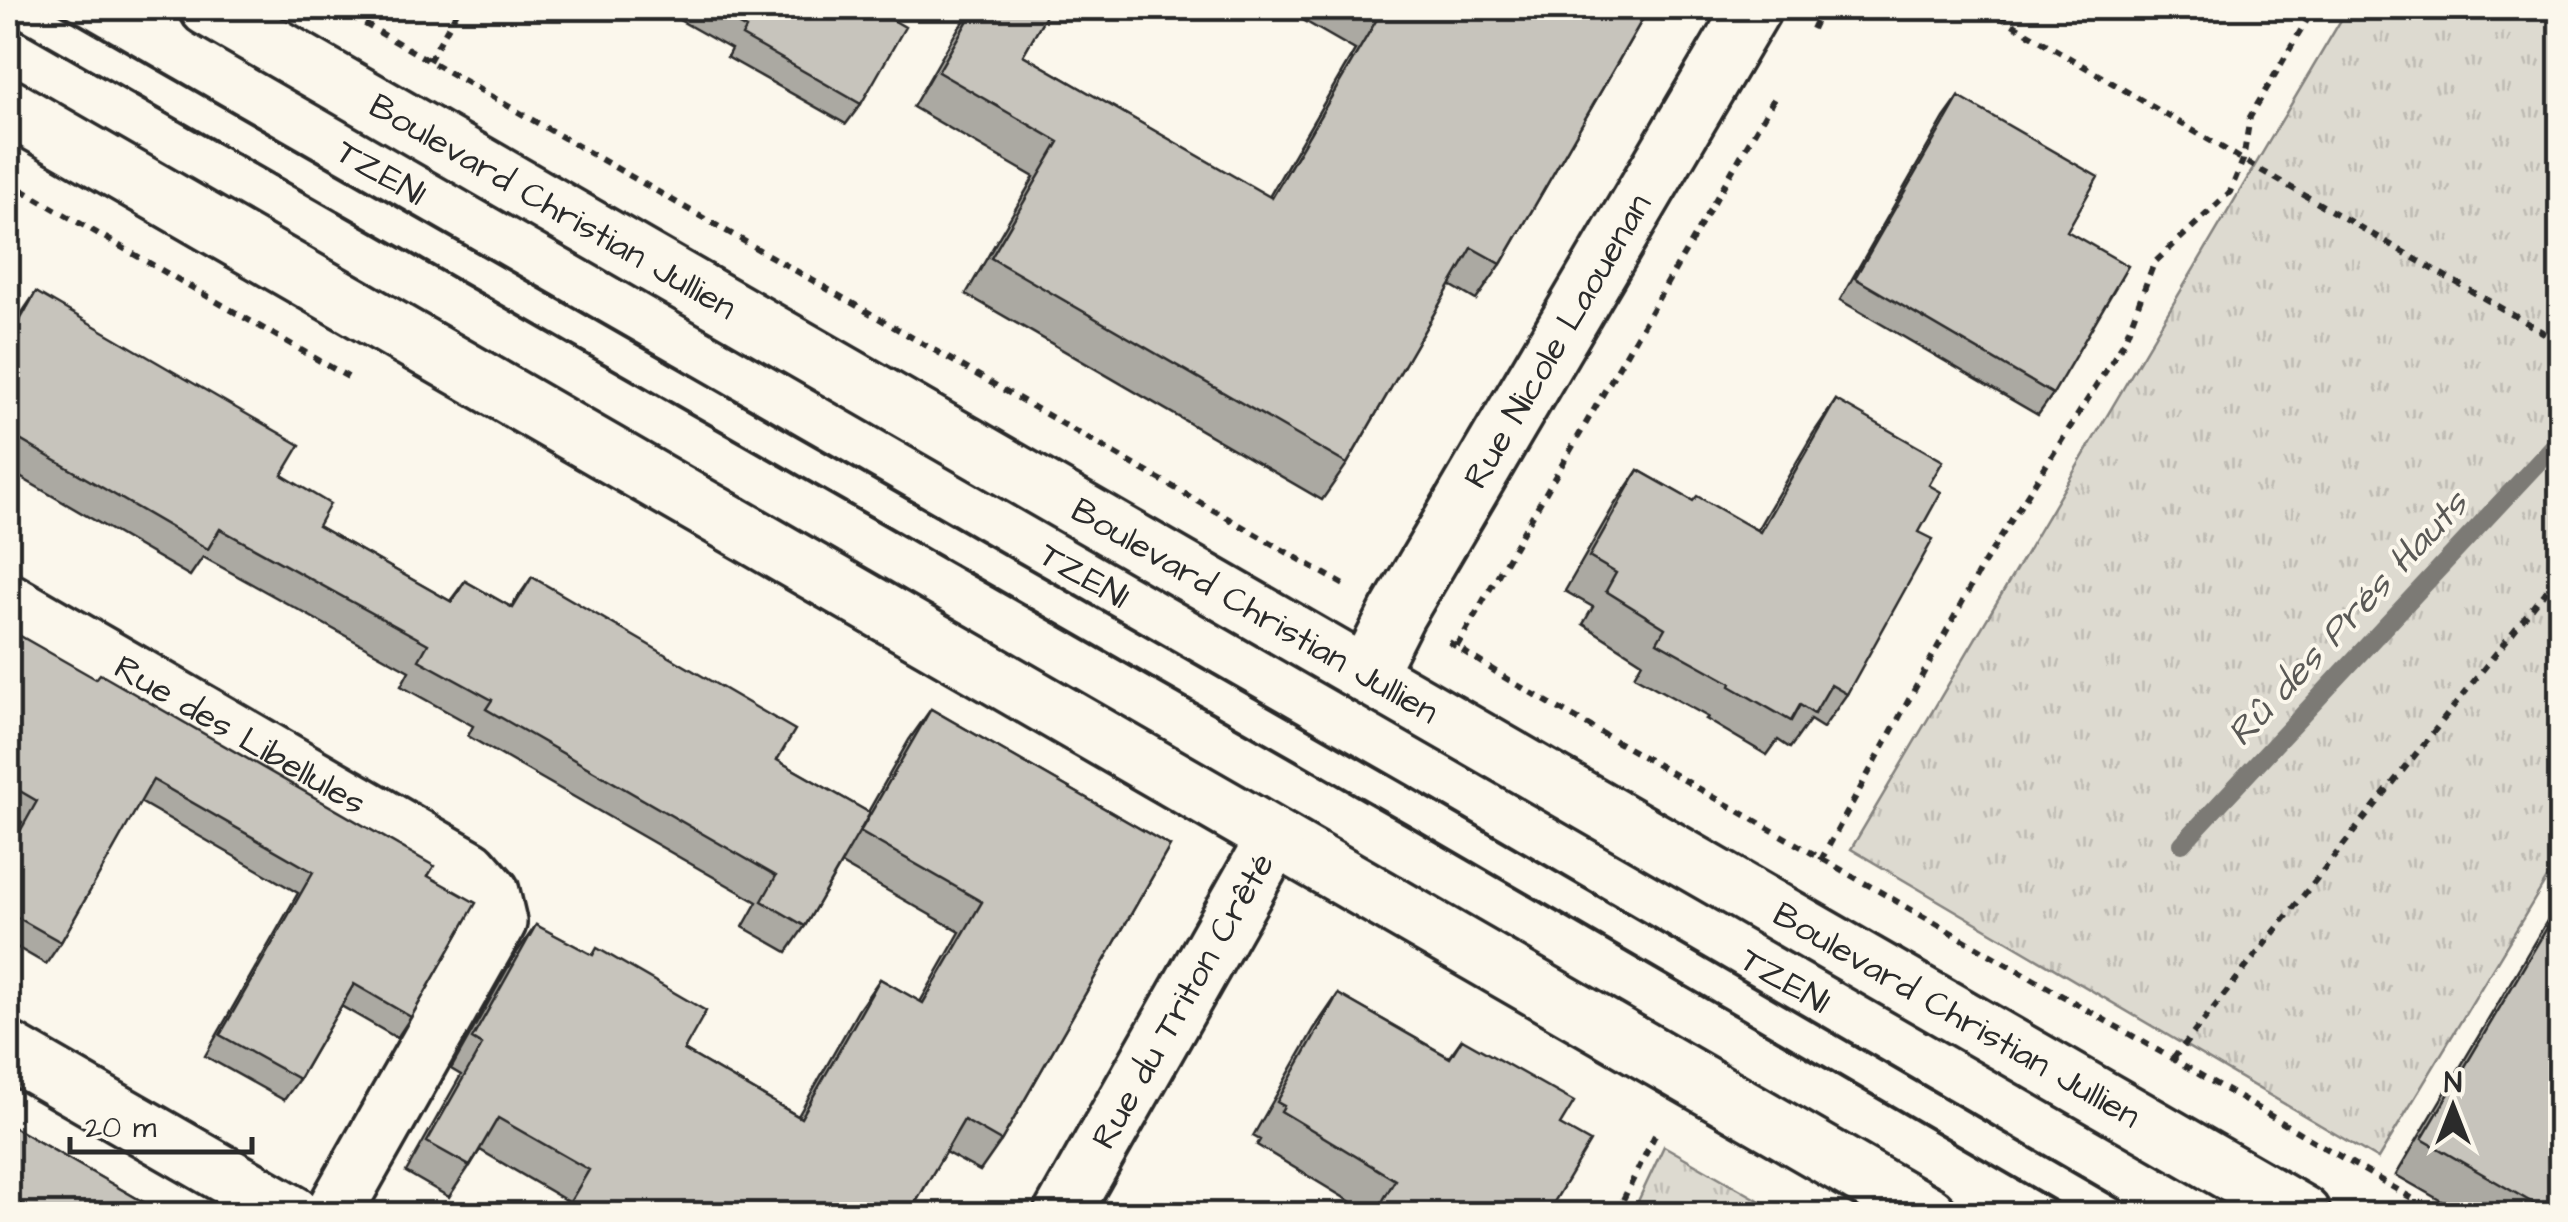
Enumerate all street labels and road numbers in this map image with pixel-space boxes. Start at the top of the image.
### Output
street label: Boulevard Christian Jullien [360,82,745,332]
street label: TZEN1 [327,128,435,218]
street label: Rue Nicole Laouenan [1452,184,1663,498]
street label: Boulevard Christian Jullien [1062,486,1447,736]
street label: TZEN1 [1030,531,1138,621]
street label: Rue des Libellules [105,643,375,827]
street label: Rue du Triton Crêté [1079,844,1286,1158]
street label: Boulevard Christian Jullien [1764,890,2149,1140]
street label: TZEN1 [1731,936,1839,1026]

